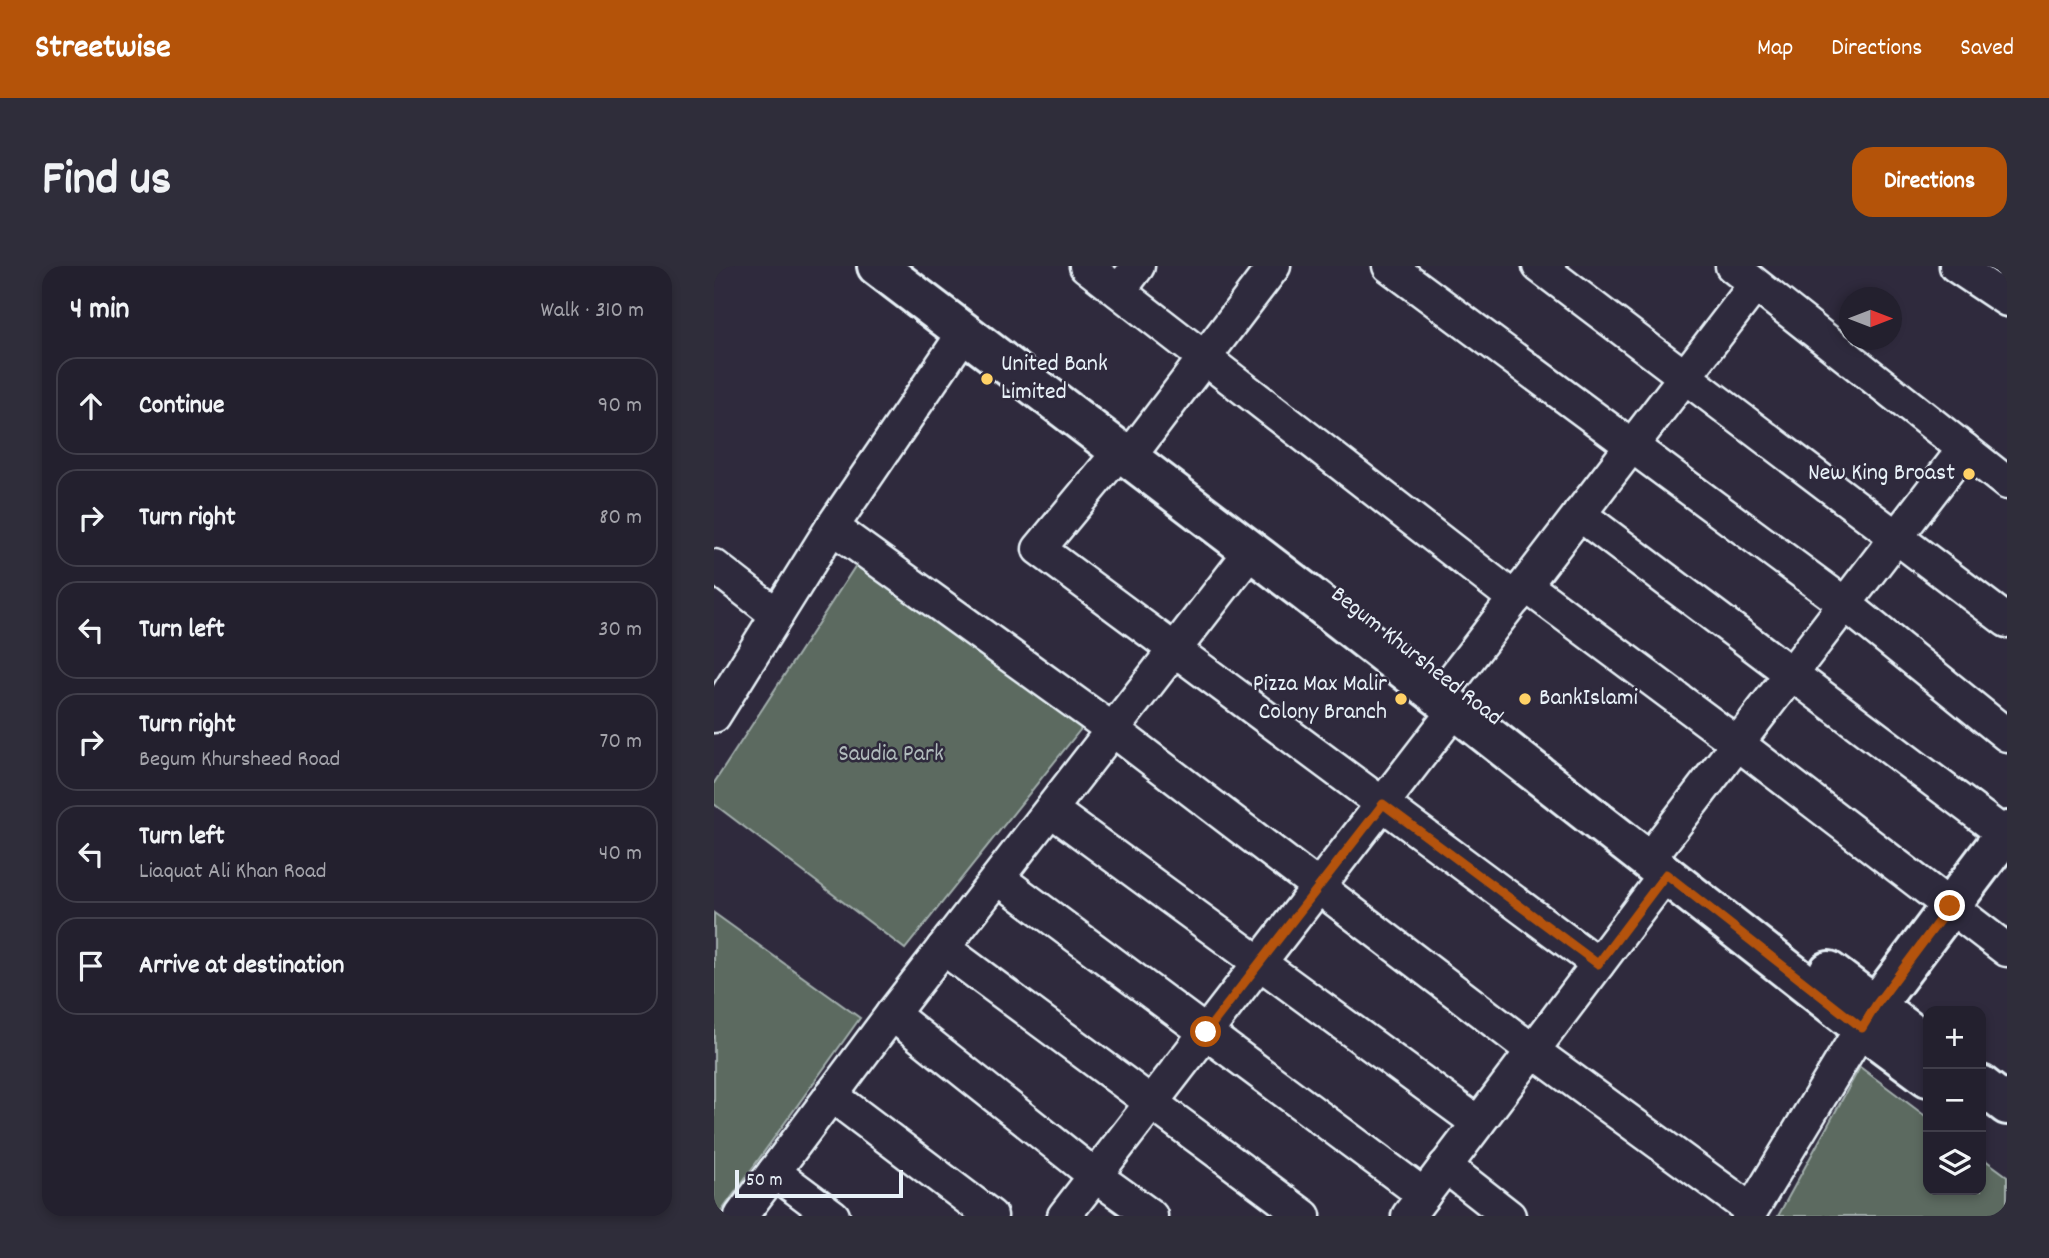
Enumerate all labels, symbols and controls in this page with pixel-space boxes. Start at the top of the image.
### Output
text: Streetwise [35,26,171,73]
text: Map [1757,32,1793,66]
text: Directions [1831,32,1922,66]
text: Saved [1960,32,2014,66]
text: Find us [42,147,171,217]
button: Directions [1852,147,2007,217]
north arrow [1839,287,1902,350]
text: 4 min [70,290,129,333]
text: Walk · 310 m [540,295,644,328]
place label: United Bank Limited [1001,348,1108,410]
marker: United Bank Limited [979,371,995,387]
icon: ahead [72,387,110,425]
text: Continue [139,388,224,425]
text: 90 m [598,390,642,423]
place label: New King Broast [1808,457,1955,491]
marker: New King Broast [1961,466,1977,482]
icon: right [72,499,110,537]
text: Turn right [139,500,236,537]
text: 80 m [599,502,642,535]
street label: Begum Khursheed Road [1323,579,1509,735]
icon: left [72,611,110,649]
text: Turn left [139,612,225,649]
text: 30 m [598,614,642,647]
place label: Pizza Max Malir Colony Branch [1253,668,1387,730]
place label: BankIslami [1539,682,1638,716]
marker: Pizza Max Malir Colony Branch [1393,691,1409,707]
marker: BankIslami [1517,691,1533,707]
text: Turn right [139,707,236,744]
icon: right [72,723,110,761]
text: 70 m [600,726,642,759]
park label: Saudia Park [838,738,944,772]
text: Begum Khursheed Road [139,744,340,777]
text: Turn left [139,819,225,856]
icon: left [72,835,110,873]
text: 40 m [599,838,642,871]
text: Liaquat Ali Khan Road [139,856,326,889]
route end [1934,890,1965,921]
icon: arrive [72,947,110,985]
text: Arrive at destination [139,948,344,985]
map controls [1923,1006,1986,1195]
button: + [1923,1006,1986,1069]
route start [1190,1016,1221,1047]
button: − [1923,1069,1986,1132]
button: layers [1923,1132,1986,1195]
scale bar [735,1167,903,1199]
text: 50 m [746,1168,783,1195]

